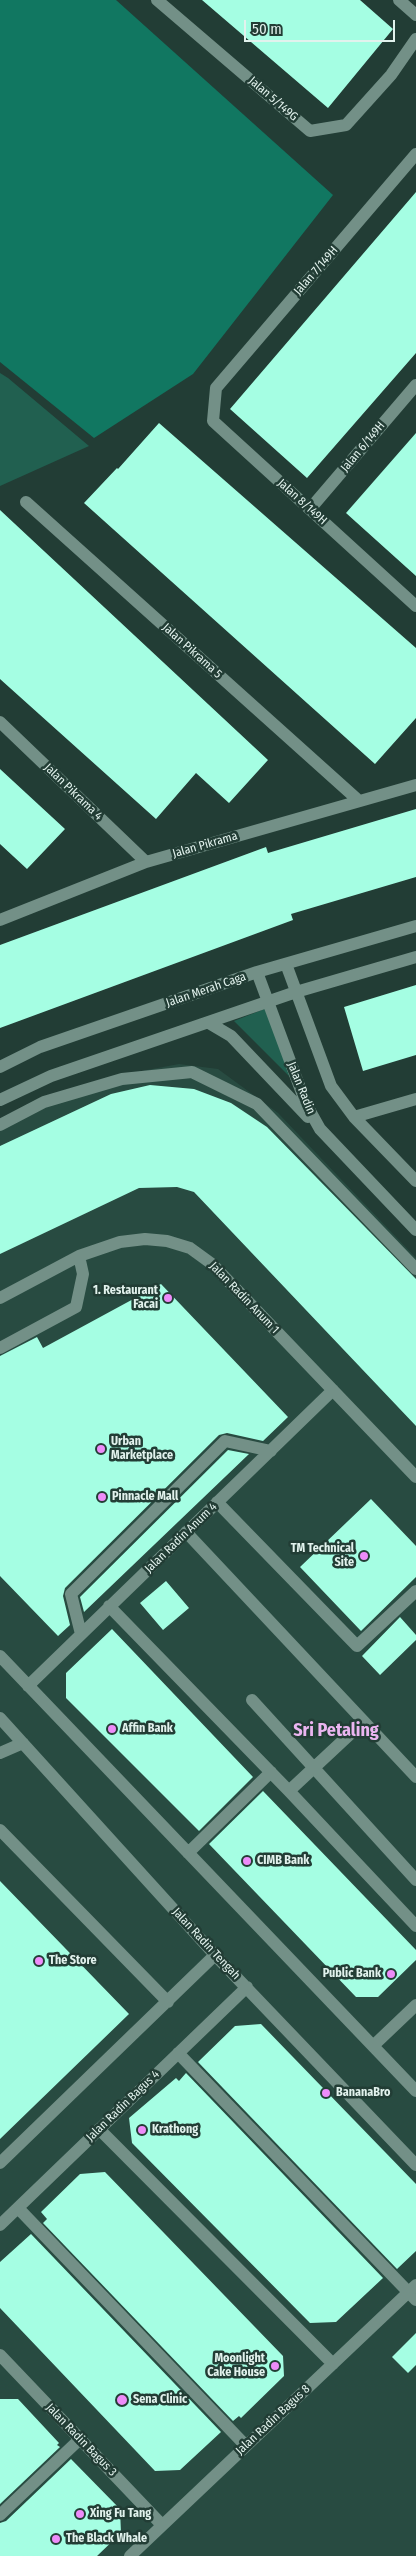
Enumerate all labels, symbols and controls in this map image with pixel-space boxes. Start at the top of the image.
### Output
scale bar [246,10,397,42]
text: 50 m [252,20,282,38]
street label: Jalan 5/149G [246,74,300,124]
street label: Jalan 7/149H [291,244,341,298]
street label: Jalan 6/149H [338,419,388,475]
street label: Jalan 8/149H [274,476,330,528]
street label: Jalan Pikrama 5 [159,620,225,682]
street label: Jalan Pikrama 4 [41,761,105,823]
street label: Jalan Pikrama [171,829,239,861]
street label: Jalan Merah Caga [164,970,248,1010]
street label: Jalan Radin [284,1060,318,1116]
street label: Jalan Radin Anum 1 [206,1259,282,1337]
place label: 1. Restaurant Facai [93,1284,158,1312]
marker: 1. Restaurant Facai [162,1292,174,1304]
place label: Urban Marketplace [111,1435,173,1463]
marker: Urban Marketplace [95,1443,107,1455]
place label: Pinnacle Mall [112,1490,178,1504]
marker: Pinnacle Mall [96,1491,108,1503]
street label: Jalan Radin Anum 4 [142,1500,220,1576]
place label: TM Technical Site [291,1542,354,1570]
marker: TM Technical Site [358,1550,370,1562]
district label: Sri Petaling [293,1720,379,1742]
place label: Affin Bank [122,1722,173,1736]
marker: Affin Bank [106,1723,118,1735]
place label: CIMB Bank [257,1854,309,1868]
marker: CIMB Bank [241,1855,253,1867]
street label: Jalan Radin Tengah [169,1905,243,1983]
place label: The Store [49,1954,97,1968]
marker: The Store [33,1955,45,1967]
place label: Public Bank [323,1967,381,1981]
marker: Public Bank [385,1968,397,1980]
street label: Jalan Radin Bagus 4 [83,2067,163,2145]
place label: BananaBro [336,2086,390,2100]
marker: BananaBro [320,2087,332,2099]
place label: Krathong [152,2123,198,2137]
marker: Krathong [136,2124,148,2136]
place label: Moonlight Cake House [207,2352,265,2380]
marker: Moonlight Cake House [269,2360,281,2372]
street label: Jalan Radin Bagus 8 [233,2382,313,2458]
marker: Sena Clinic [115,2393,129,2407]
place label: Sena Clinic [133,2393,187,2407]
street label: Jalan Radin Bagus 3 [43,2401,119,2479]
place label: Xing Fu Tang [90,2507,151,2521]
marker: Xing Fu Tang [74,2508,86,2520]
place label: The Black Whale [66,2532,147,2546]
marker: The Black Whale [50,2533,62,2545]

